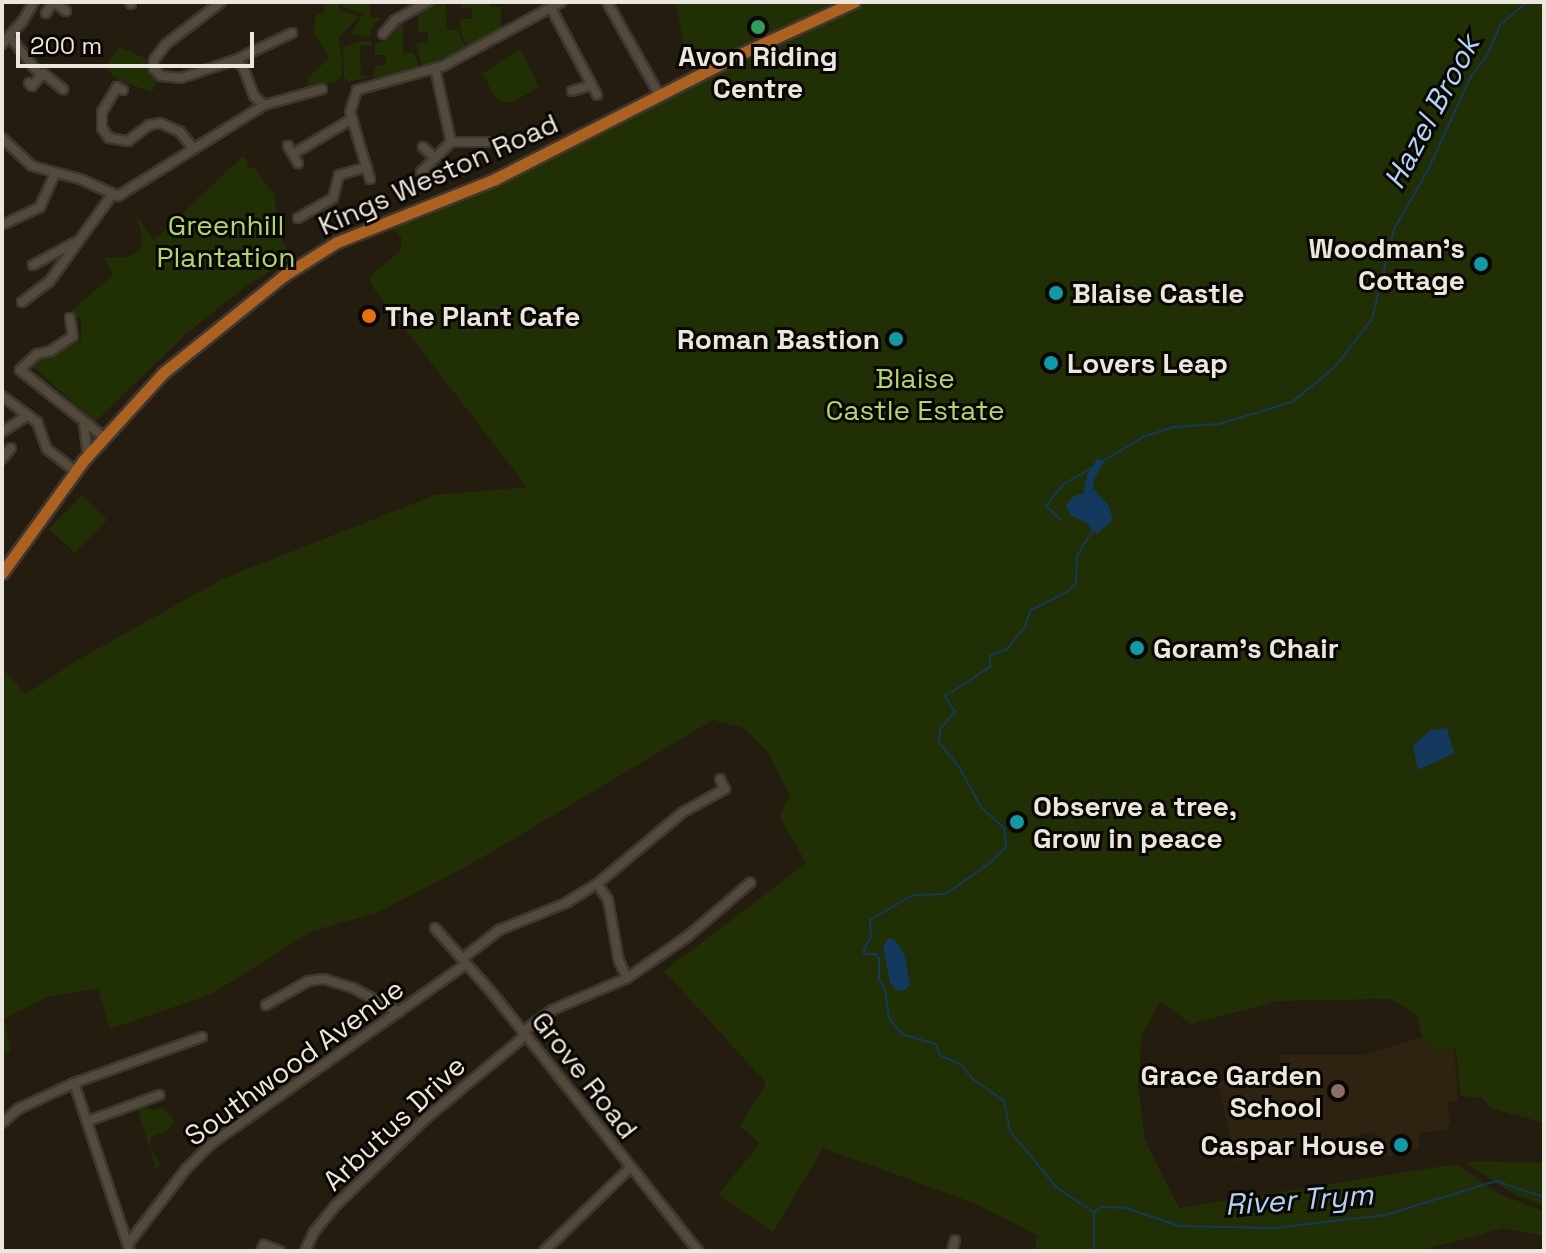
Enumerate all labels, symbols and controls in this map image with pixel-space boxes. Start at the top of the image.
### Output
scale bar [20,16,258,66]
marker: Avon Riding Centre [749,18,767,36]
water label: Hazel Brook [1377,29,1487,195]
text: 200 m [30,30,102,61]
place label: Avon Riding Centre [678,39,838,105]
street label: Kings Weston Road [313,106,563,242]
park label: Greenhill Plantation [157,208,295,274]
place label: Woodman's Cottage [1308,231,1465,297]
marker: Woodman's Cottage [1472,255,1490,273]
place label: Blaise Castle [1072,276,1244,310]
marker: Blaise Castle [1047,284,1065,302]
place label: The Plant Cafe [385,299,580,333]
marker: The Plant Cafe [360,307,378,325]
place label: Roman Bastion [677,322,880,356]
marker: Roman Bastion [887,330,905,348]
place label: Lovers Leap [1067,346,1228,380]
marker: Lovers Leap [1042,354,1060,372]
park label: Blaise Castle Estate [825,361,1005,427]
place label: Goram's Chair [1153,631,1339,665]
marker: Goram's Chair [1128,639,1146,657]
place label: Observe a tree, Grow in peace [1033,789,1237,855]
marker: Observe a tree, Grow in peace [1008,813,1026,831]
street label: Southwood Avenue [178,971,410,1153]
street label: Grove Road [525,1005,645,1145]
street label: Arbutus Drive [316,1049,472,1197]
place label: Grace Garden School [1141,1058,1322,1124]
marker: Grace Garden School [1329,1082,1347,1100]
place label: Caspar House [1200,1128,1385,1162]
marker: Caspar House [1392,1136,1410,1154]
water label: River Trym [1223,1177,1375,1223]

